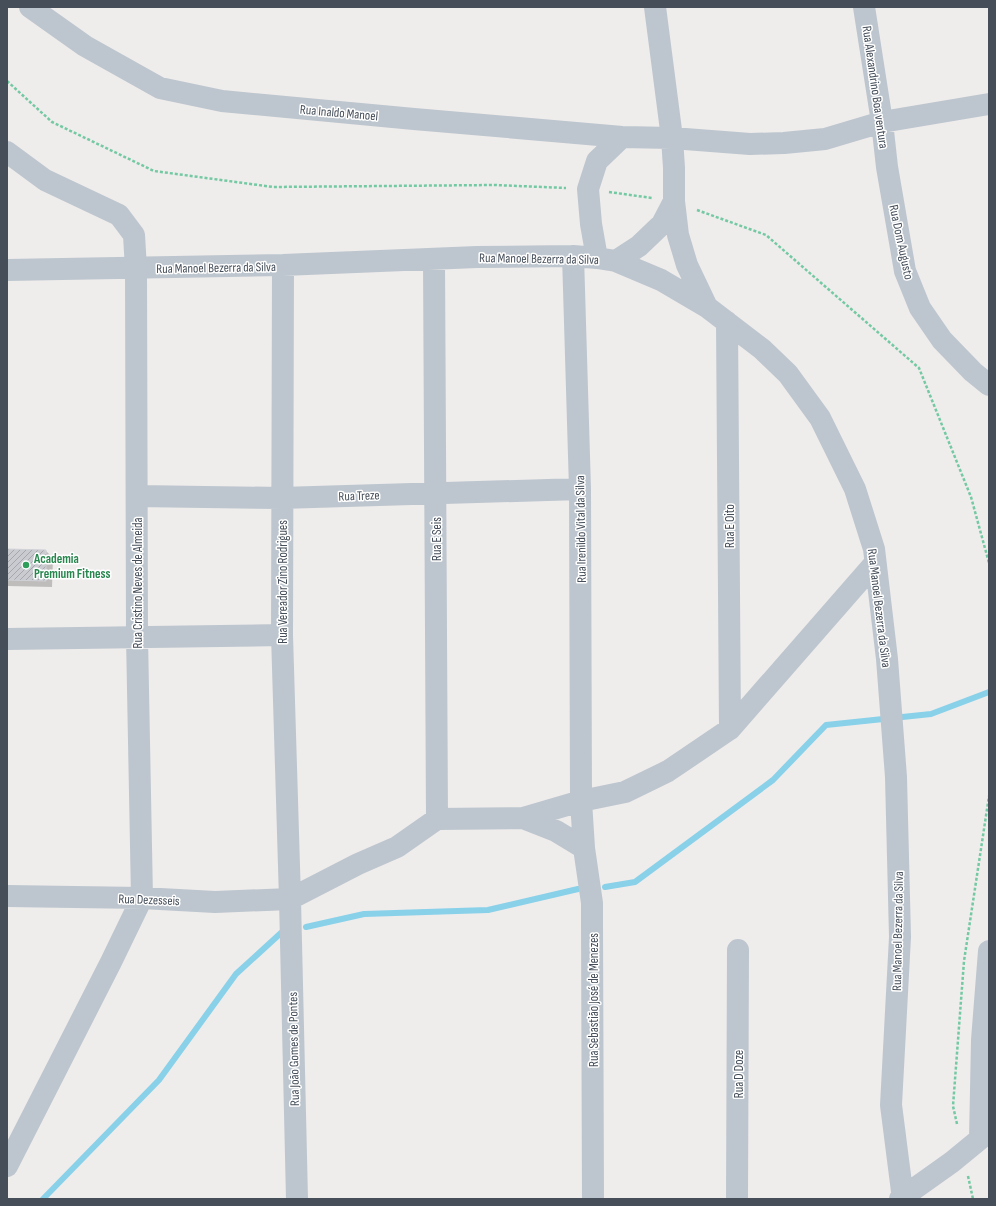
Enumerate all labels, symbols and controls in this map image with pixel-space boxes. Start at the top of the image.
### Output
street label: Rua Alexandrino Boa ventura [858,25,892,149]
street label: Rua Inaldo Manoel [299,102,379,124]
street label: Rua Dom Augusto [885,203,917,281]
street label: Rua Manoel Bezerra da Silva [479,250,599,268]
street label: Rua Manoel Bezerra da Silva [156,259,276,277]
street label: Rua Irenildo Vital da Silva [572,475,590,583]
street label: Rua Treze [338,487,380,505]
street label: Rua E Oito [722,504,738,548]
street label: Rua E Seis [429,517,445,561]
street label: Rua Cristino Neves de Almeida [130,518,146,648]
street label: Rua Vereador Zino Rodrigues [275,520,291,644]
street label: Rua Manoel Bezerra da Silva [864,548,894,669]
place label: Academia Premium Fitness [33,551,110,582]
marker: Academia Premium Fitness [21,560,31,570]
street label: Rua Manoel Bezerra da Silva [889,871,907,991]
street label: Rua Dezesseis [118,891,180,909]
street label: Rua Sebastião José de Menezes [586,933,602,1067]
street label: Rua João Gomes de Pontes [285,991,303,1106]
street label: Rua D Doze [731,1050,747,1098]

